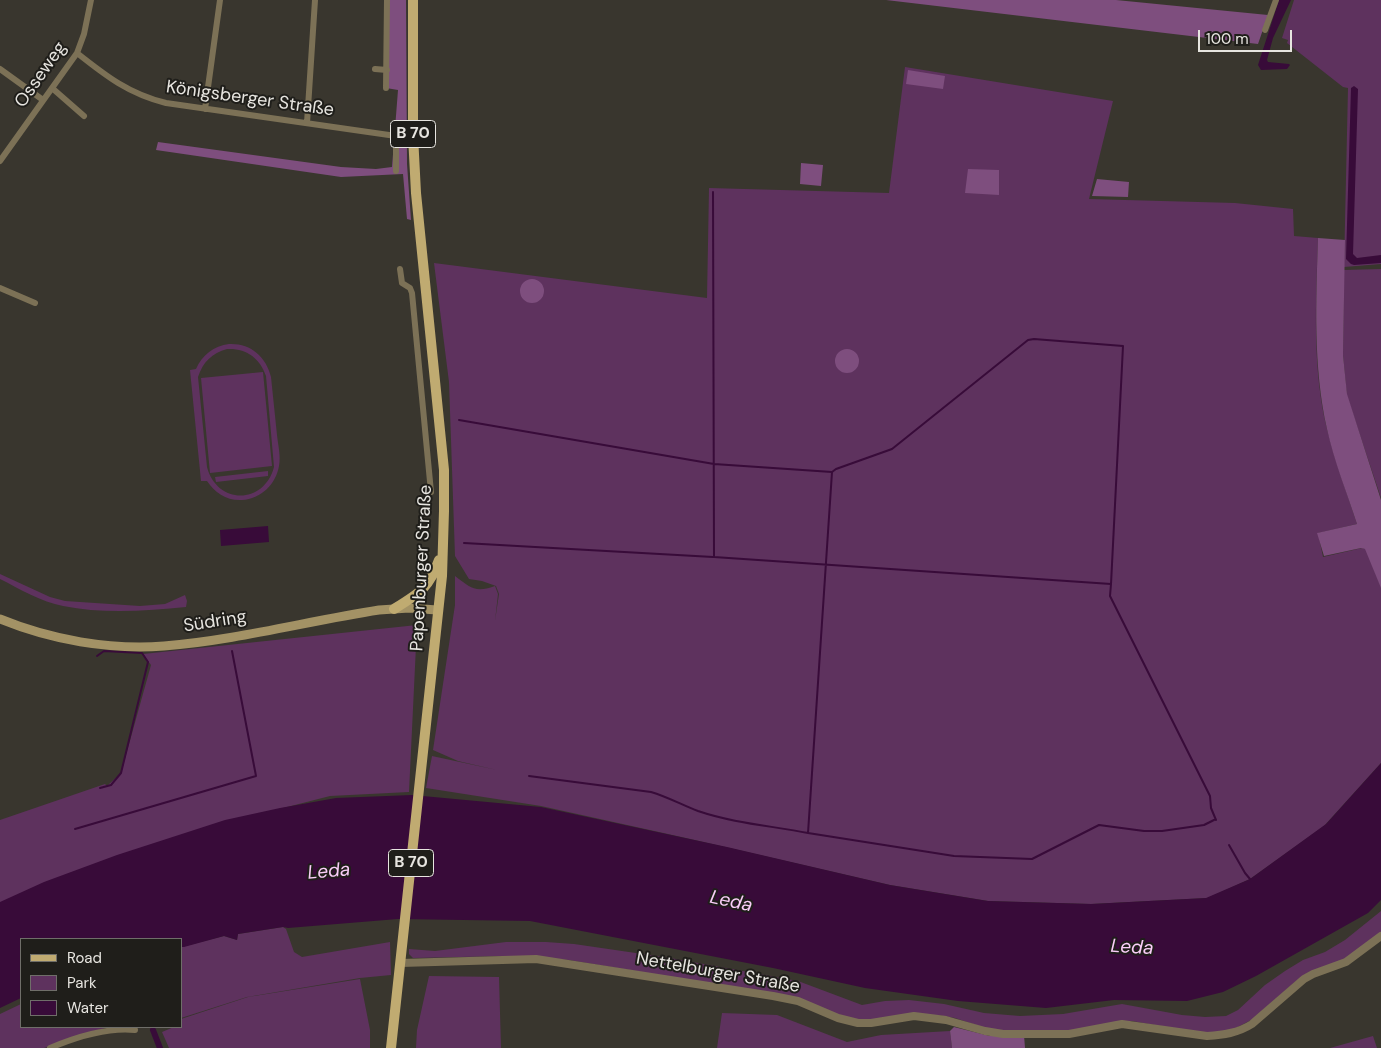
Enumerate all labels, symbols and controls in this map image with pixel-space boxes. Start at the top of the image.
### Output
scale bar [1201,20,1295,52]
text: 100 m [1206,29,1249,49]
street label: Osseweg [11,38,71,112]
street label: Königsberger Straße [165,77,335,121]
road number: B 70 [390,120,436,148]
street label: Papenburger Straße [407,484,437,652]
street label: Südring [182,606,248,638]
road number: B 70 [388,850,434,876]
water label: Leda [307,859,351,885]
water label: Leda [708,886,754,918]
water label: Leda [1110,935,1154,961]
legend [20,938,182,1028]
text: Road [67,948,102,968]
street label: Nettelburger Straße [635,948,801,998]
text: Park [67,973,97,993]
text: Water [67,998,108,1018]

